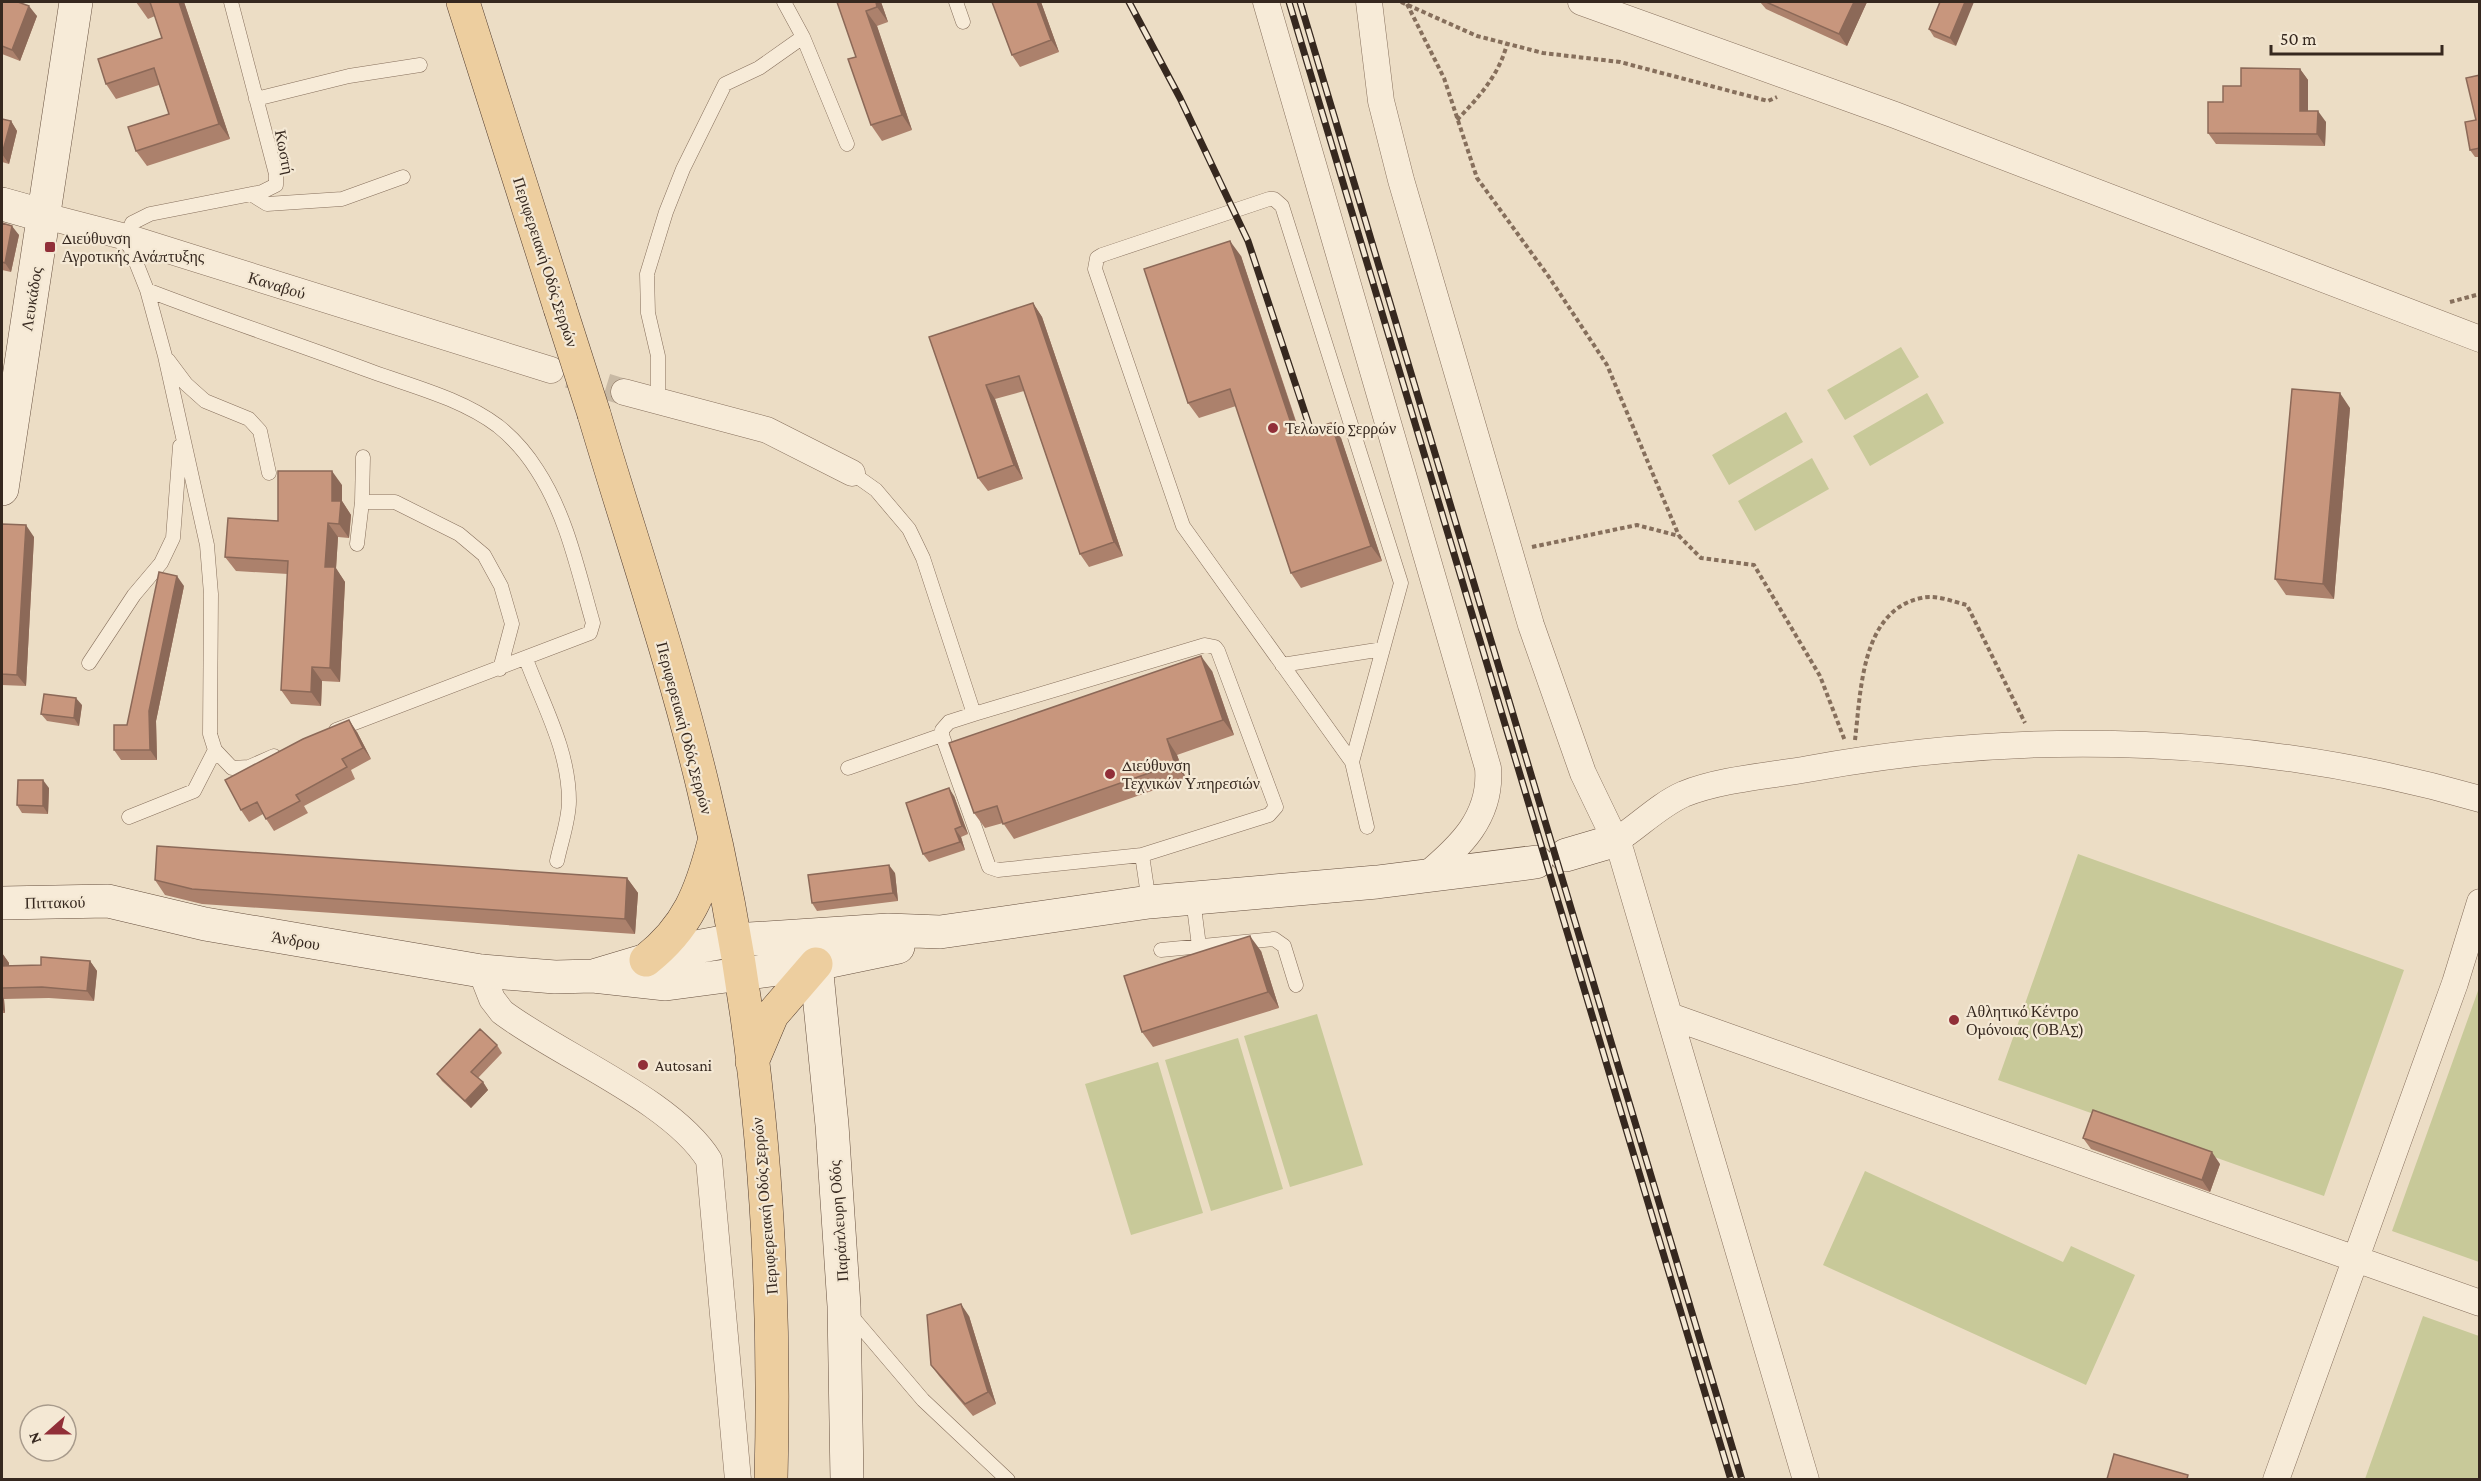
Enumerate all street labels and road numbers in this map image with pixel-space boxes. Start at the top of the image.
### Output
street label: Κωστή [271,128,297,176]
street label: Περιφερειακή Οδός Σερρών [509,175,581,350]
street label: Λευκάδος [18,265,45,332]
street label: Καναβού [246,269,308,303]
street label: Περιφερειακή Οδός Σερρών [652,640,716,817]
street label: Πιττακού [24,893,86,912]
street label: Άνδρου [270,928,322,954]
street label: Περιφερειακή Οδός Σερρών [748,1116,782,1295]
street label: Παράπλευρη Οδός [826,1159,852,1282]

